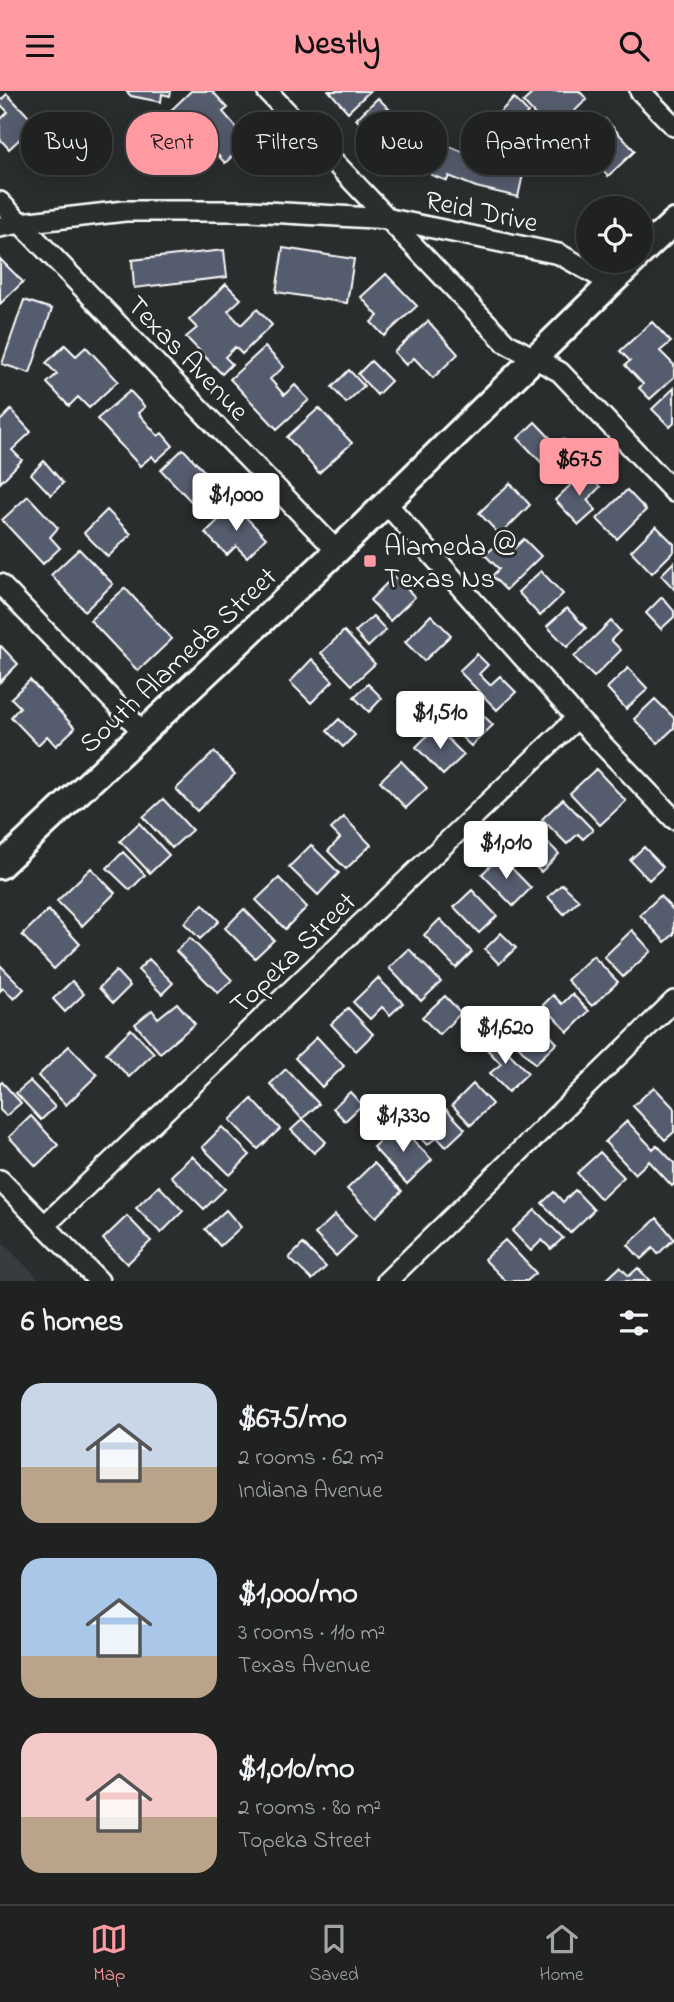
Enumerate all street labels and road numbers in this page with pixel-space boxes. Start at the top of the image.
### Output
street label: Reid Drive [421,181,542,245]
street label: Texas Avenue [116,287,258,432]
street label: South Alameda Street [71,559,288,765]
street label: Topeka Street [222,883,367,1026]

